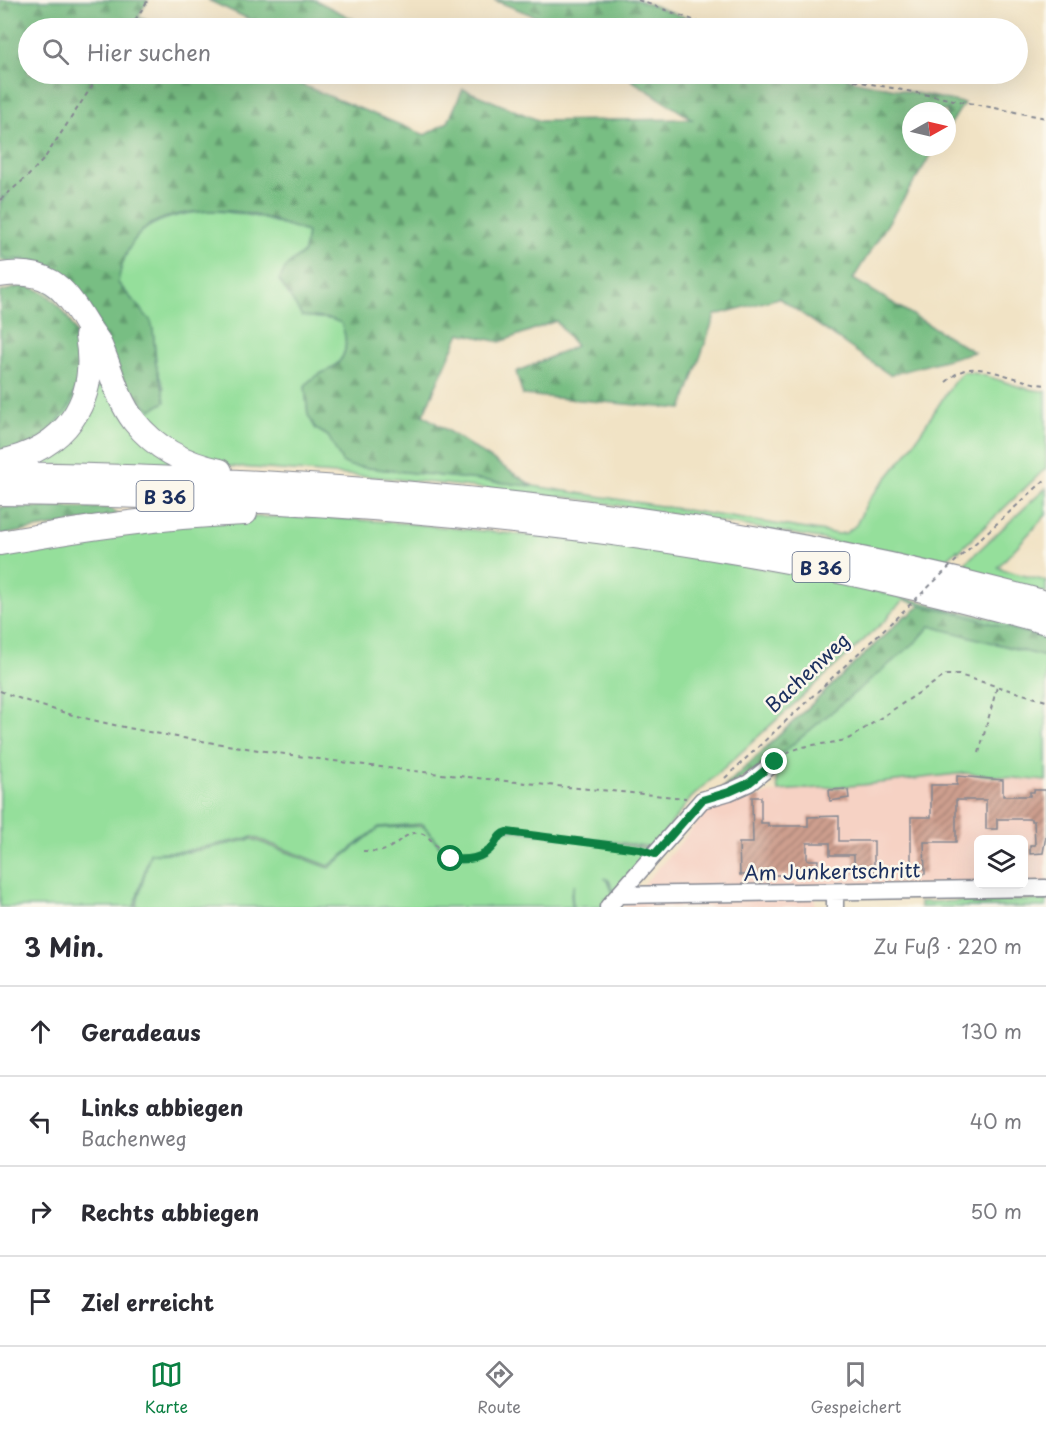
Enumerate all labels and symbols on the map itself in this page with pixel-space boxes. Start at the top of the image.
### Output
north arrow [902,102,956,156]
road number: B 36 [136,481,194,511]
road number: B 36 [792,552,850,582]
street label: Bachenweg [758,625,856,719]
route end [761,748,787,774]
route start [437,845,463,871]
street label: Am Junkertschritt [743,854,921,888]

